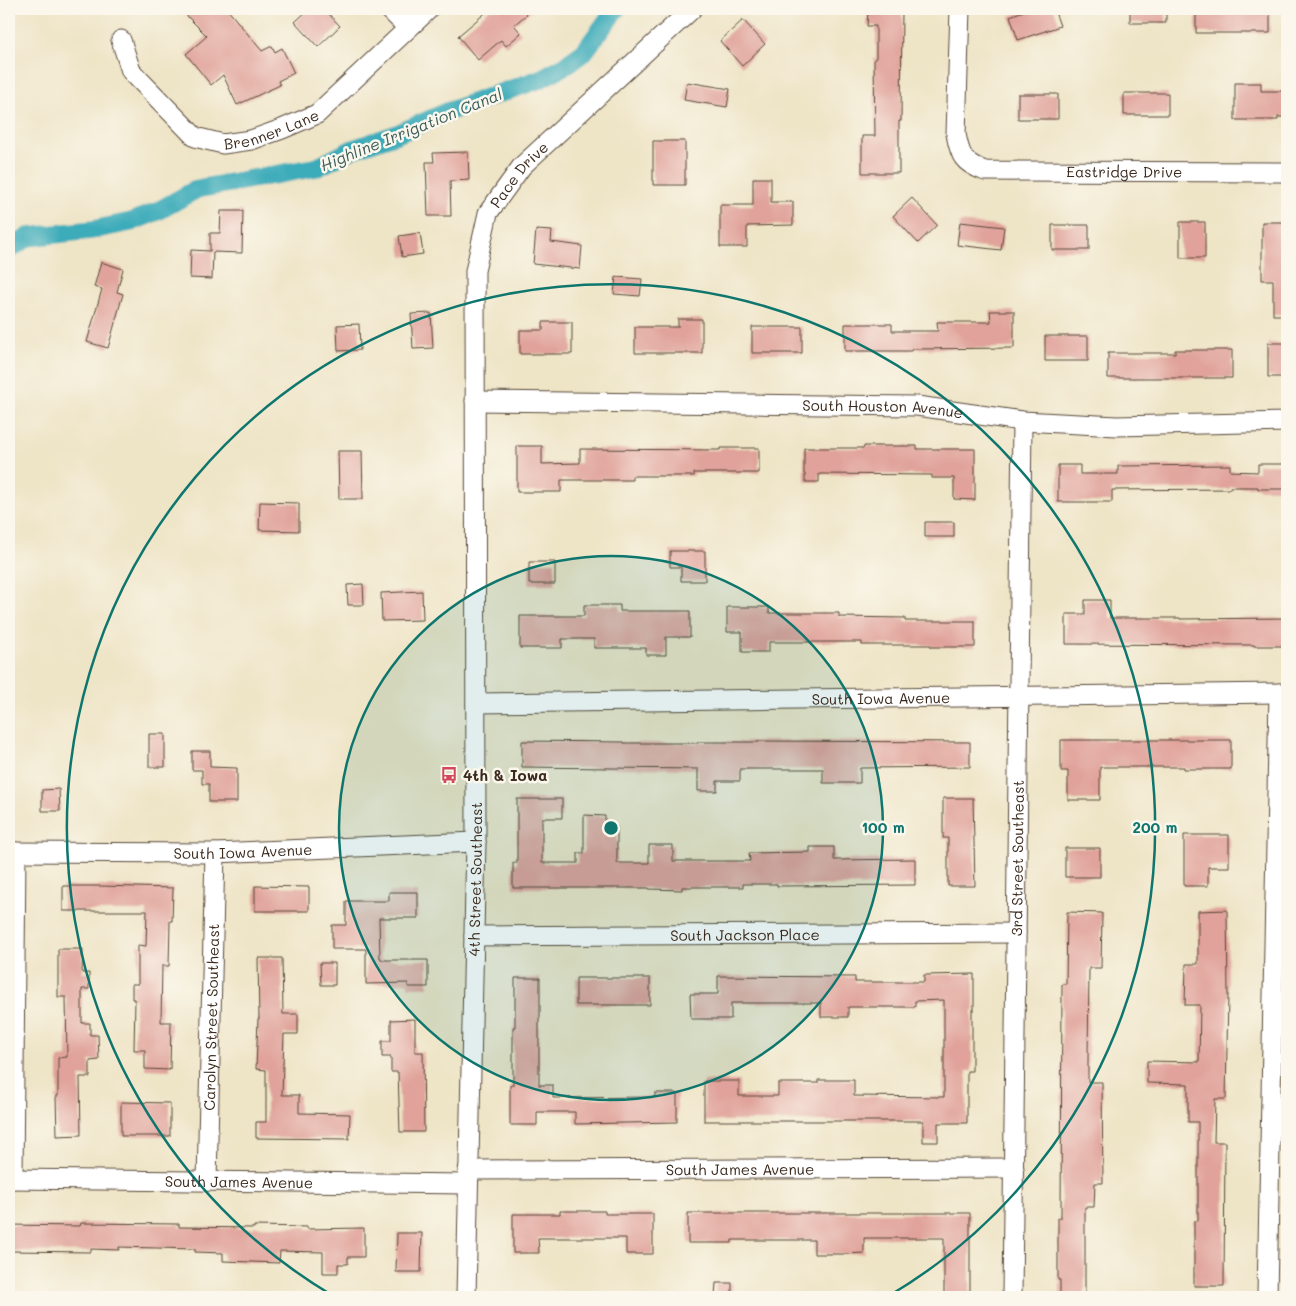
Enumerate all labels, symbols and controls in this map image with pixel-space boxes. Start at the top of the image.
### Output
water label: Highline Irrigation Canal [317,83,505,175]
street label: Brenner Lane [223,104,322,154]
street label: Pace Drive [485,137,552,212]
street label: Eastridge Drive [1066,161,1182,182]
street label: South Houston Avenue [802,395,965,422]
street label: South Iowa Avenue [811,687,950,709]
bus stop icon: 4th & Iowa [439,765,459,785]
place label: 4th & Iowa [463,765,547,785]
street label: 3rd Street Southeast [1006,780,1028,936]
street label: 4th Street Southeast [463,802,486,957]
text: 100 m [861,817,905,837]
text: 200 m [1133,817,1178,837]
centre of rings [602,819,620,837]
street label: South Iowa Avenue [174,839,313,863]
street label: Carolyn Street Southeast [199,923,223,1111]
street label: South Jackson Place [670,924,820,945]
street label: South James Avenue [666,1159,814,1179]
street label: South James Avenue [165,1171,313,1192]

